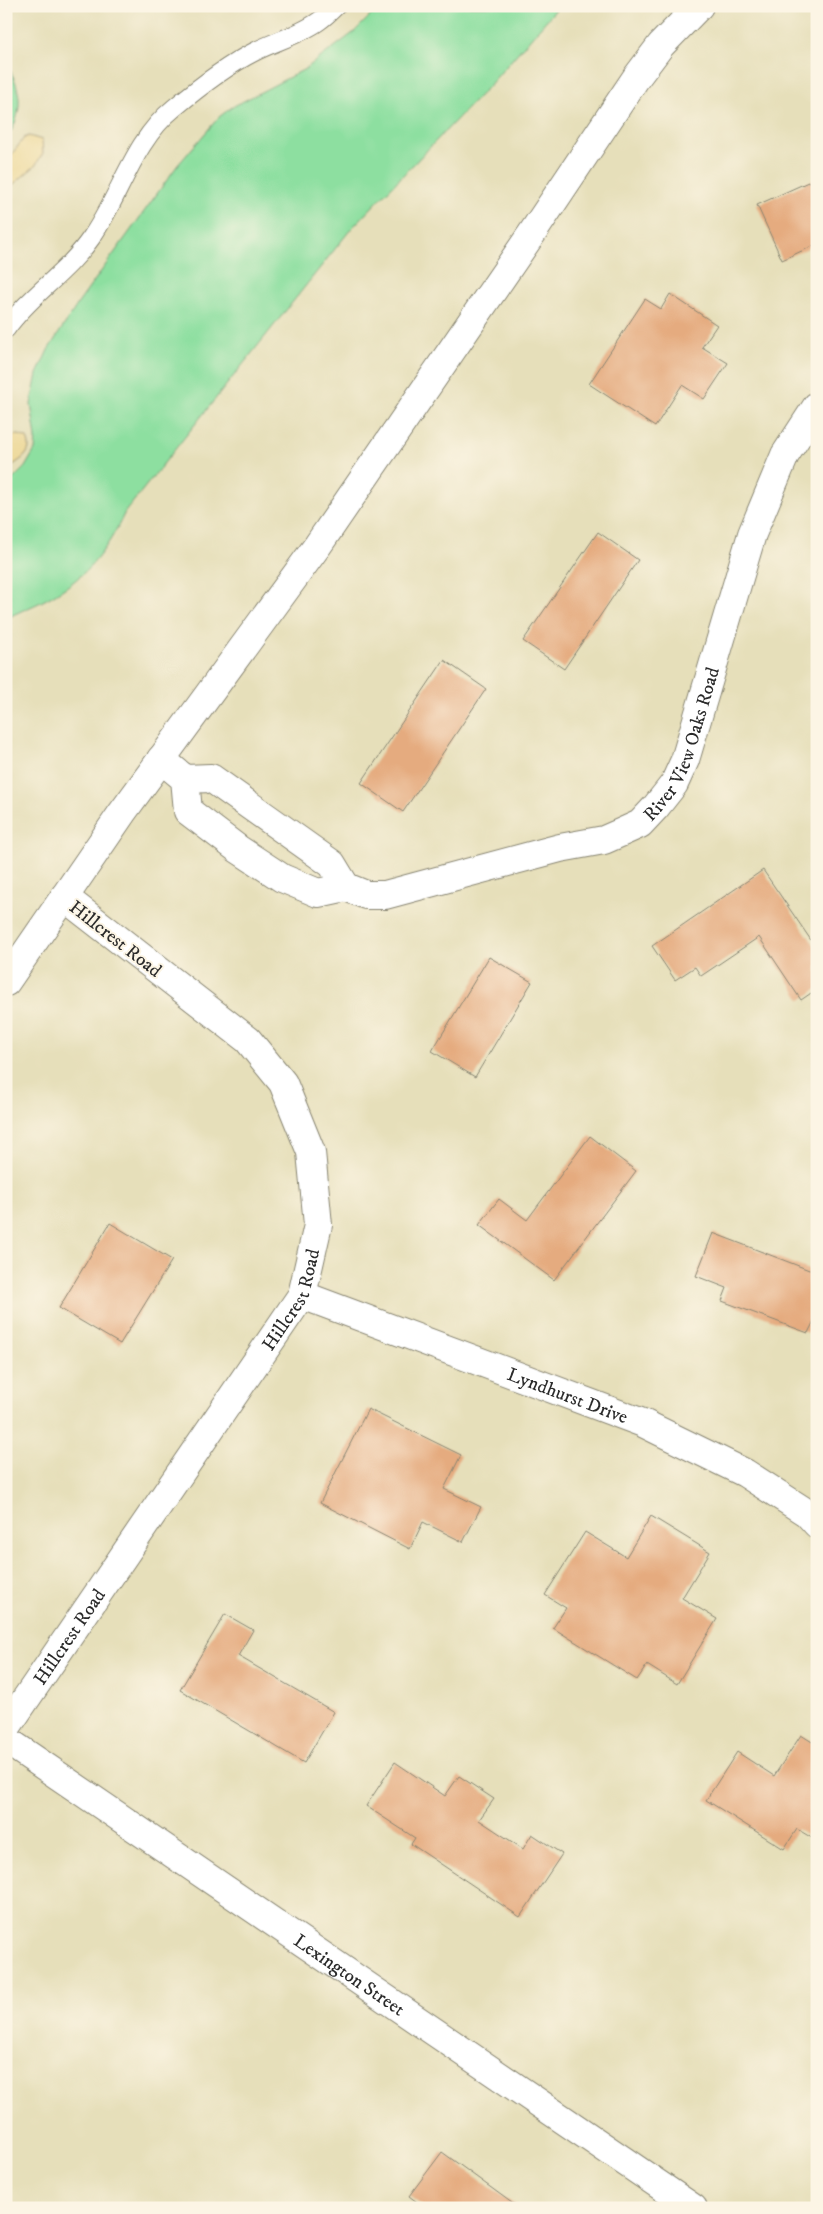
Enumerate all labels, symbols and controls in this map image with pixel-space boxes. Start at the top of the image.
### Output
street label: River View Oaks Road [639,664,725,826]
street label: Hillcrest Road [64,896,166,983]
street label: Hillcrest Road [258,1246,325,1355]
street label: Lyndhurst Drive [504,1363,631,1429]
street label: Hillcrest Road [29,1584,111,1690]
street label: Lexington Street [289,1930,409,2021]

